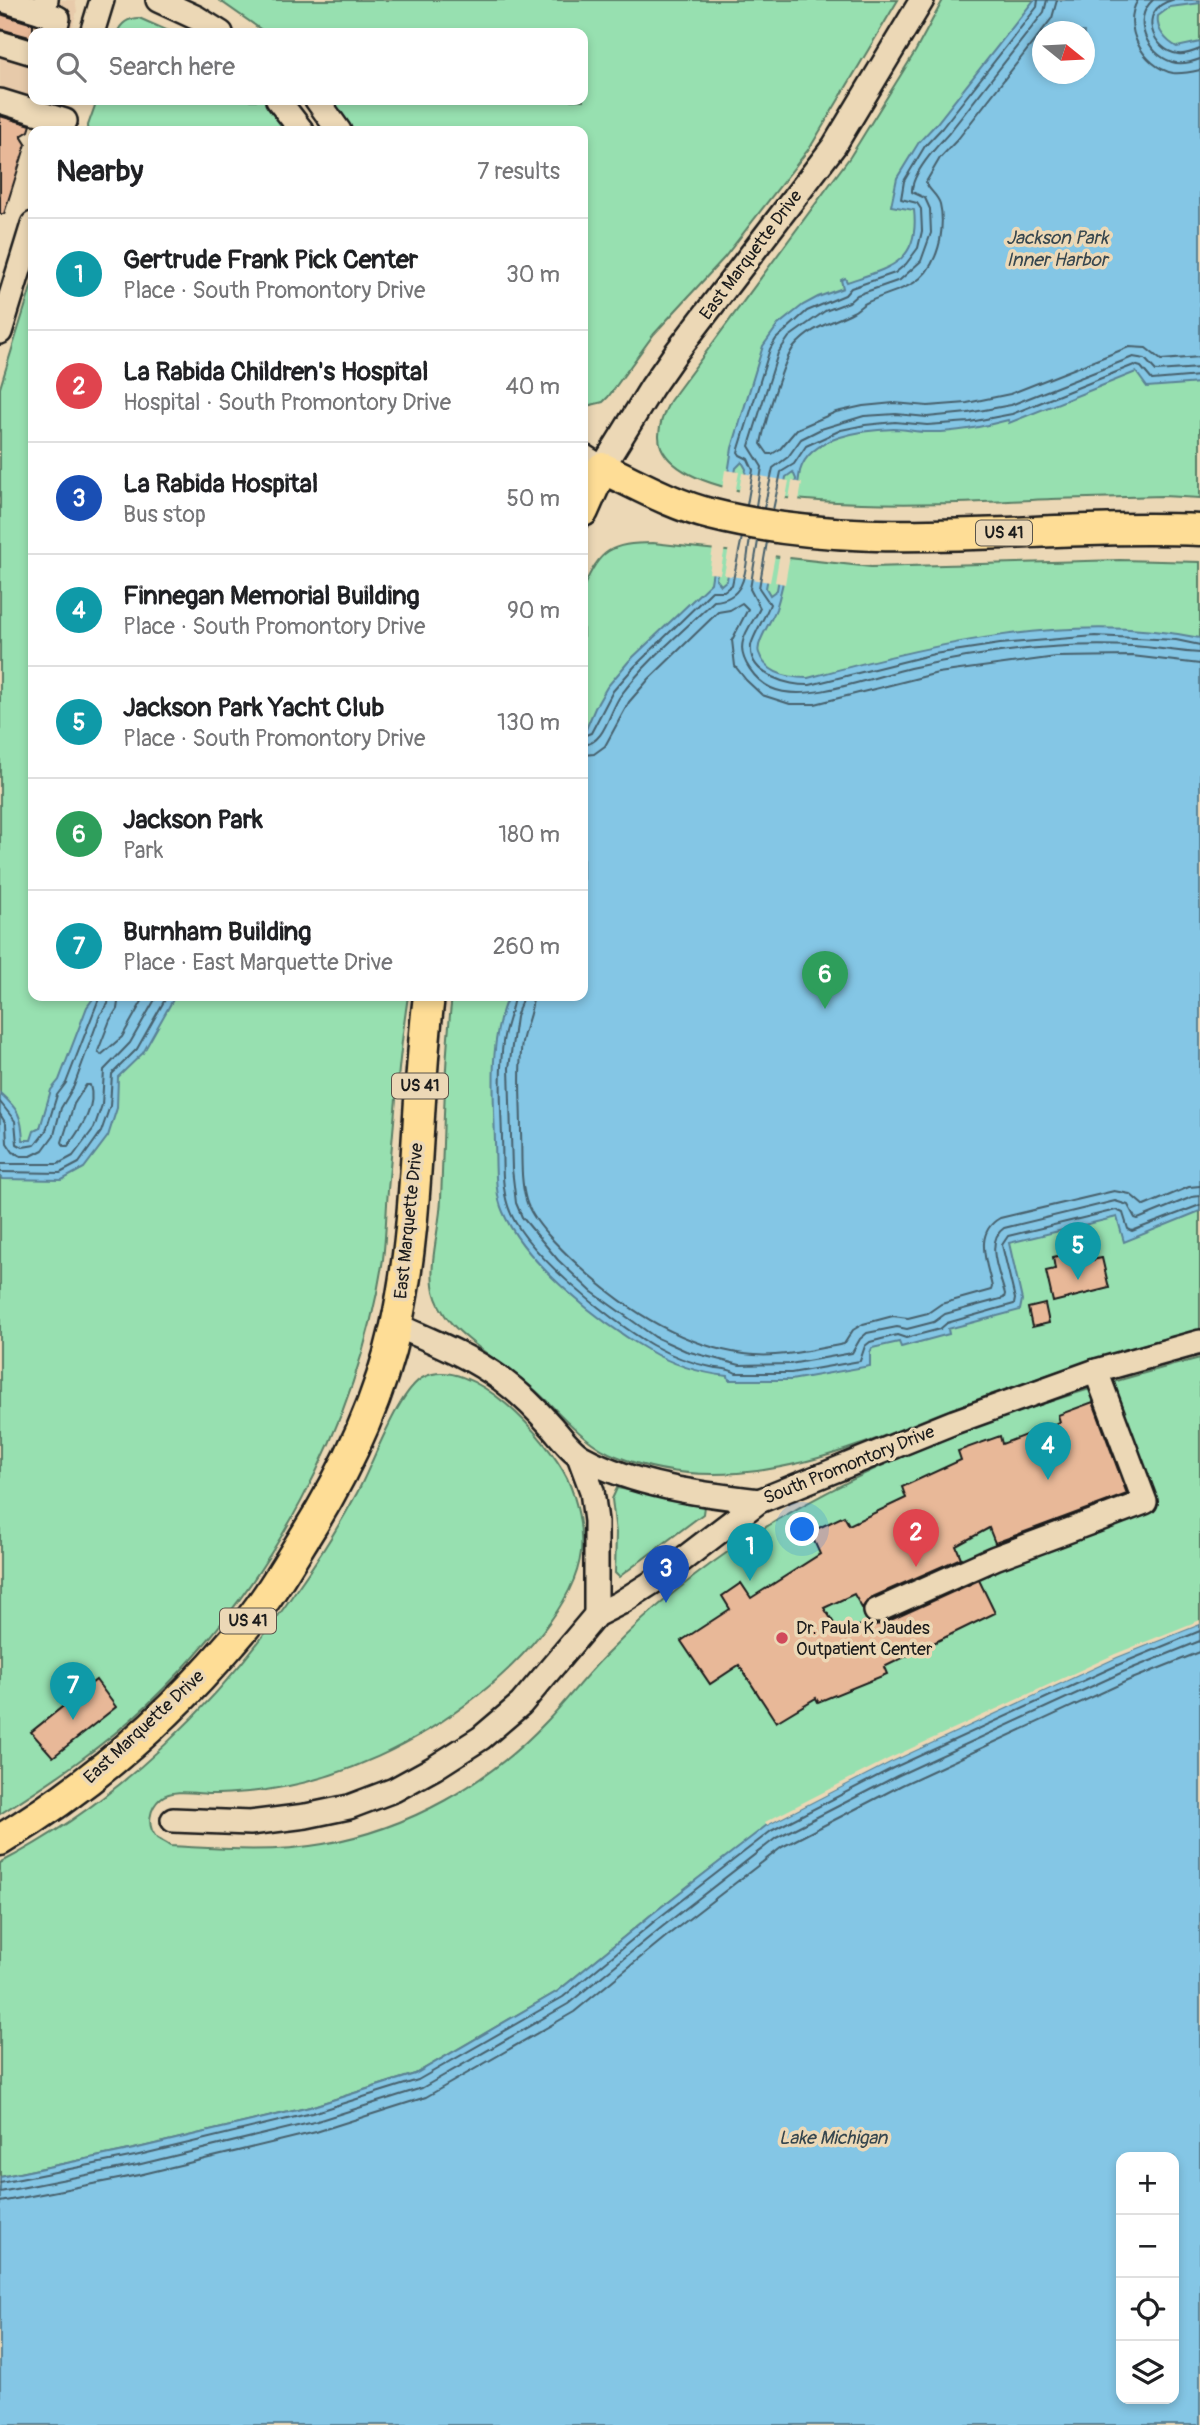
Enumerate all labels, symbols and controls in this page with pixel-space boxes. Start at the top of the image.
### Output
north arrow [1032,21,1095,84]
search box [28,28,588,105]
icon: search [52,48,90,86]
text: Search here [108,51,235,83]
text: Nearby [56,153,143,190]
text: 7 results [477,157,560,186]
street label: East Marquette Drive [695,185,807,325]
water label: Jackson Park Inner Harbor [1006,226,1110,272]
text: Gertrude Frank Pick Center [123,244,418,276]
text: 1 [75,260,84,289]
text: 30 m [506,260,560,289]
text: Place · South Promontory Drive [123,276,425,305]
text: La Rabida Children's Hospital [123,356,428,388]
text: 2 [73,372,85,401]
text: 40 m [506,372,560,401]
text: Hospital · South Promontory Drive [123,388,451,417]
text: La Rabida Hospital [123,468,318,500]
text: 3 [73,484,85,513]
text: 50 m [506,484,560,513]
text: Bus stop [123,500,206,529]
road number: US 41 [976,520,1032,546]
text: Finnegan Memorial Building [123,580,420,612]
text: 4 [72,596,86,625]
text: 90 m [507,596,560,625]
text: Place · South Promontory Drive [123,612,425,641]
text: Jackson Park Yacht Club [123,692,384,724]
text: 5 [73,708,85,737]
text: 130 m [497,708,560,737]
text: Place · South Promontory Drive [123,724,425,753]
text: Jackson Park [123,804,263,836]
text: 6 [72,820,86,849]
text: 180 m [498,820,560,849]
text: Park [123,836,163,865]
text: Burnham Building [123,916,311,948]
text: 7 [73,932,85,961]
text: 260 m [493,932,560,961]
text: Place · East Marquette Drive [123,948,393,977]
pin: 6 [802,951,848,1009]
road number: US 41 [392,1074,448,1098]
street label: East Marquette Drive [389,1142,429,1300]
pin: 5 [1055,1222,1101,1280]
street label: South Promontory Drive [760,1420,938,1510]
pin: 4 [1025,1422,1071,1480]
pin: 2 [893,1509,939,1567]
your location [785,1512,819,1546]
pin: 1 [727,1523,773,1581]
pin: 3 [643,1545,689,1603]
road number: US 41 [220,1609,276,1634]
place label: Dr. Paula K Jaudes Outpatient Center [796,1617,933,1661]
marker: Dr. Paula K Jaudes Outpatient Center [774,1630,790,1646]
pin: 7 [50,1662,96,1720]
street label: East Marquette Drive [79,1665,209,1789]
water label: Lake Michigan [779,2126,889,2150]
map controls [1116,2152,1179,2404]
button: + [1116,2152,1179,2215]
button: − [1116,2215,1179,2278]
button: locate [1116,2278,1179,2341]
button: layers [1116,2341,1179,2404]

